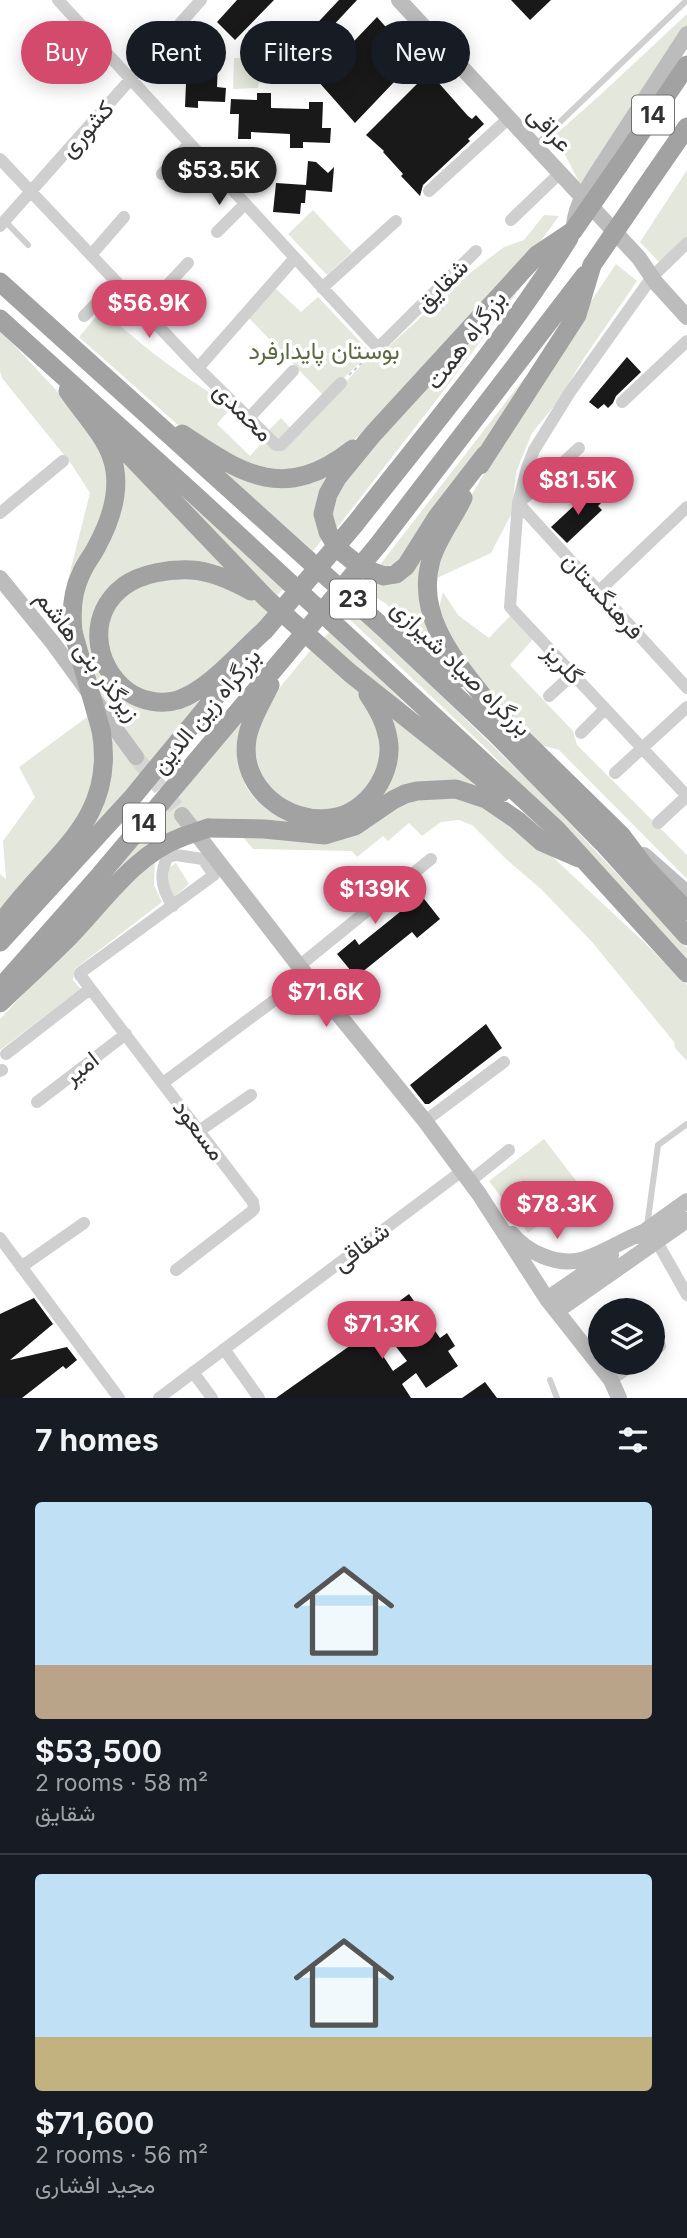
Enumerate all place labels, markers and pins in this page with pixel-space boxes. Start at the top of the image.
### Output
pin: $53.5K [162,148,276,207]
pin: $56.9K [92,280,206,340]
pin: $81.5K [521,458,635,517]
pin: $139K [326,866,424,926]
pin: $71.6K [269,970,383,1029]
pin: $78.3K [500,1182,614,1241]
pin: $71.3K [325,1302,439,1361]

